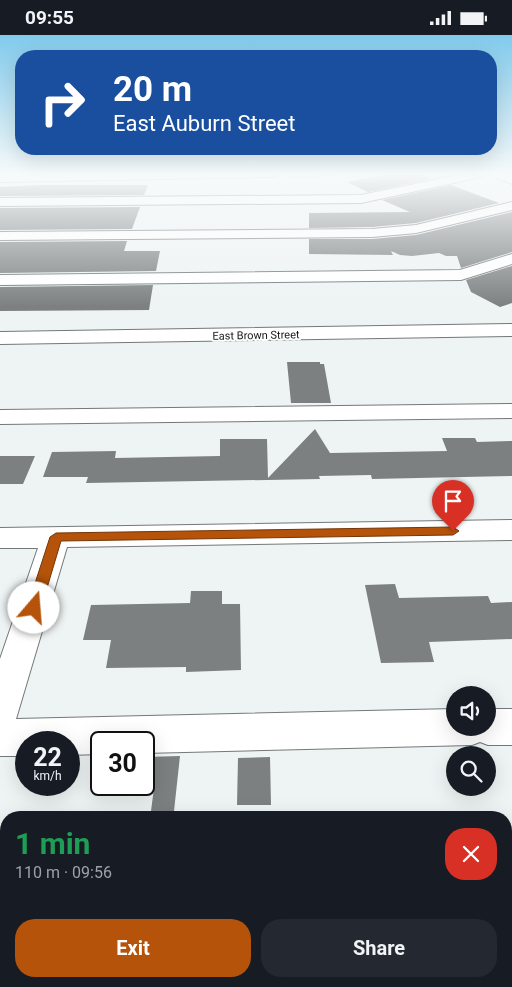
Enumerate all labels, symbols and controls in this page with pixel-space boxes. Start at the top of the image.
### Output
text: 09:55 [25,6,74,29]
text: 20 m [113,69,192,110]
icon: right [30,70,95,135]
text: East Auburn Street [113,111,295,136]
street label: East Brown Street [212,328,300,343]
pin [432,480,474,531]
icon: arrive [439,487,467,515]
position arrow [7,581,59,633]
map controls [446,686,496,796]
button: sound [446,686,496,736]
speed limit sign: 30 [90,731,155,796]
text: 22 [33,743,62,772]
button: search [446,746,496,796]
text: km/h [33,769,62,783]
text: 1 min [15,826,90,861]
button: close [445,828,497,880]
text: 110 m · 09:56 [15,863,112,882]
button: Exit [15,919,251,977]
button: Share [261,919,497,977]

